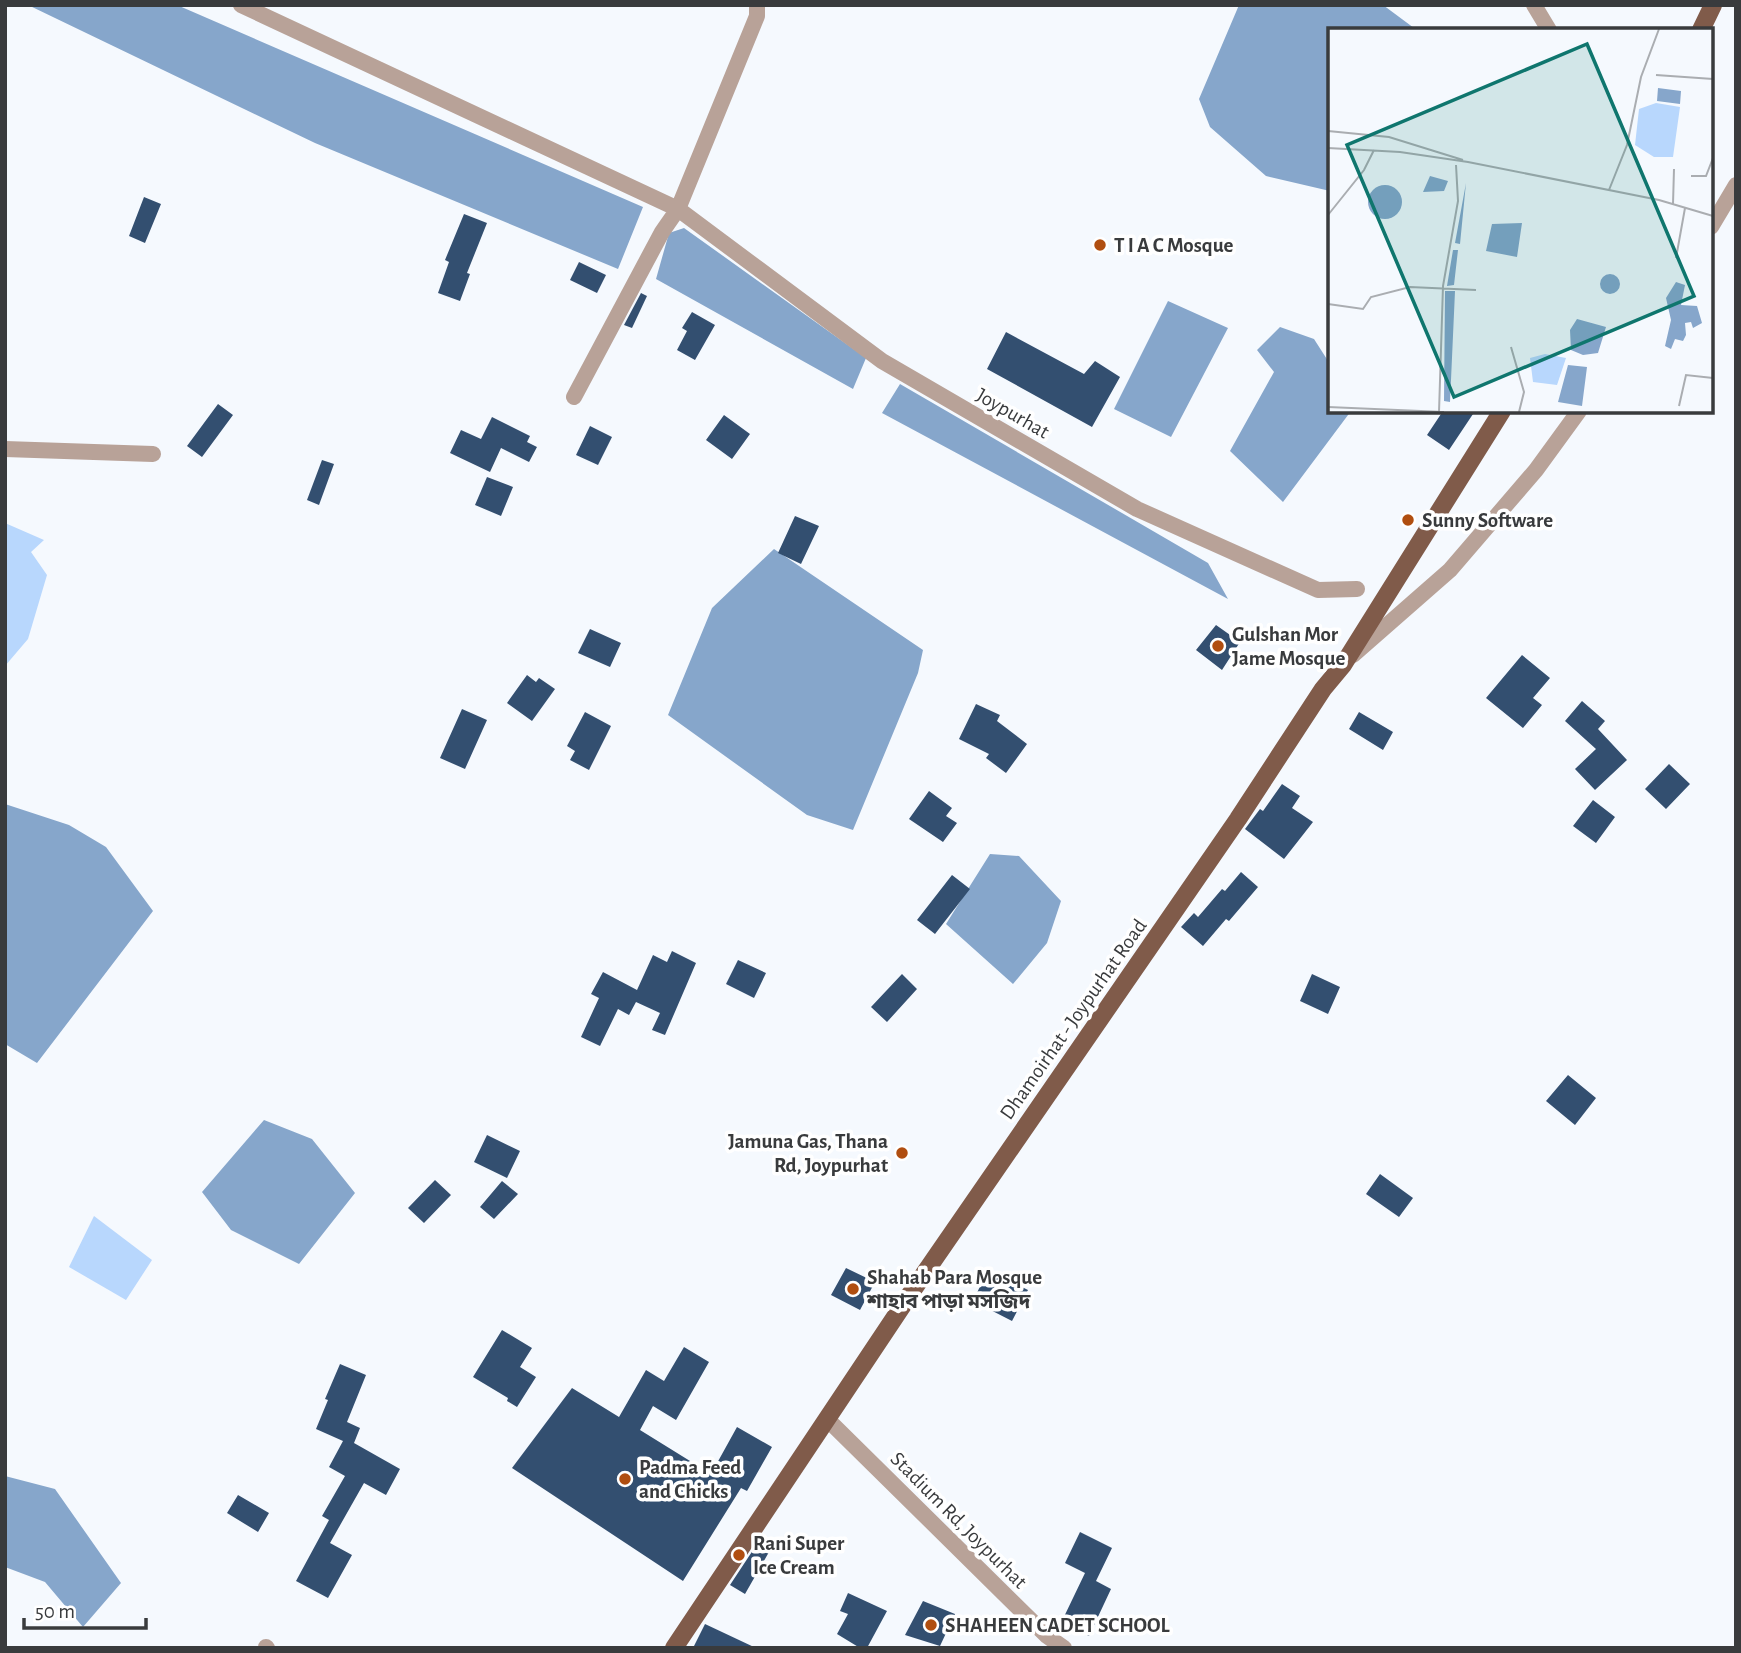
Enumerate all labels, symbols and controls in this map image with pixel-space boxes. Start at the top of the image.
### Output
inset map [1328,28,1713,413]
place label: T I A C Mosque [1114,235,1234,256]
marker: T I A C Mosque [1092,237,1108,253]
street label: Joypurhat [973,384,1053,443]
place label: Sunny Software [1422,510,1553,531]
marker: Sunny Software [1400,512,1416,528]
place label: Gulshan Mor Jame Mosque [1232,624,1345,669]
marker: Gulshan Mor Jame Mosque [1210,638,1226,654]
street label: Dhamoirhat - Joypurhat Road [996,915,1151,1123]
place label: Jamuna Gas, Thana Rd, Joypurhat [728,1131,888,1176]
marker: Jamuna Gas, Thana Rd, Joypurhat [894,1145,910,1161]
place label: Shahab Para Mosque শাহাব পাড়া মসজিদ [866,1267,1042,1313]
marker: Shahab Para Mosque শাহাব পাড়া মসজিদ [845,1281,861,1297]
street label: Stadium Rd, Joypurhat [886,1448,1031,1593]
place label: Padma Feed and Chicks [639,1457,741,1502]
marker: Padma Feed and Chicks [617,1471,633,1487]
place label: Rani Super Ice Cream [753,1533,845,1578]
marker: Rani Super Ice Cream [731,1547,747,1563]
scale bar [24,1586,147,1630]
text: 50 m [35,1601,75,1622]
place label: SHAHEEN CADET SCHOOL [945,1615,1171,1636]
marker: SHAHEEN CADET SCHOOL [923,1617,939,1633]

